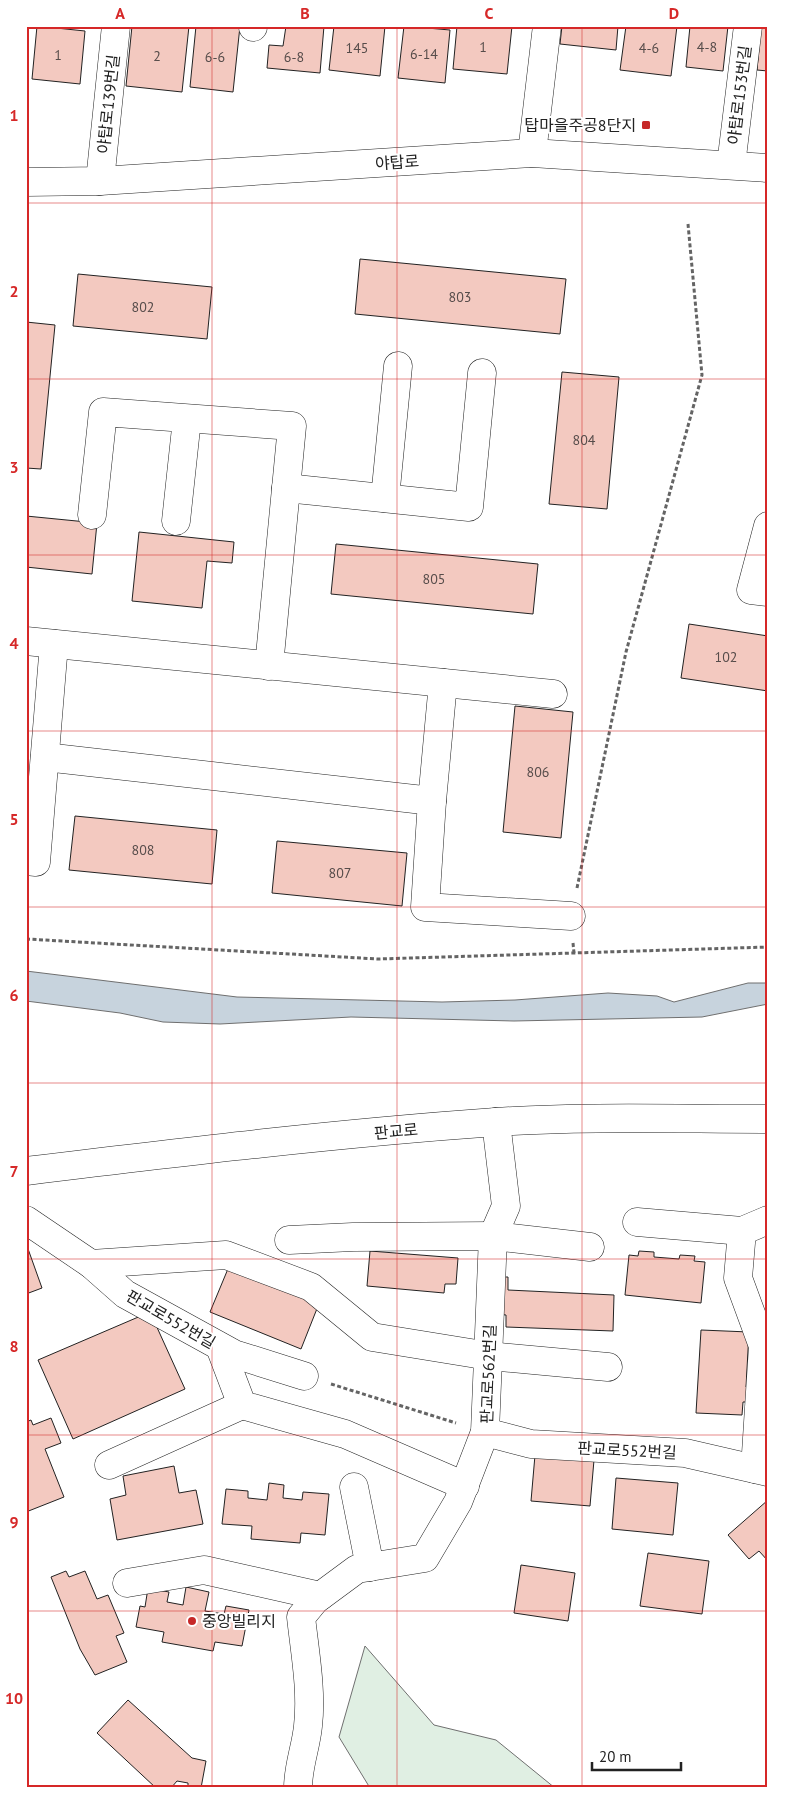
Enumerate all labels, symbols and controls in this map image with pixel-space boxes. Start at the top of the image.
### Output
text: A [115,3,125,23]
text: B [300,3,310,23]
text: C [485,3,494,23]
text: D [669,3,679,23]
house number: 1 [479,38,487,56]
house number: 4-8 [697,38,717,56]
house number: 145 [346,39,368,57]
house number: 4-6 [639,39,659,57]
street label: 야탑로153번길 [723,44,755,146]
house number: 6-14 [410,45,438,63]
house number: 1 [54,46,62,64]
house number: 2 [153,47,161,65]
house number: 6-6 [205,48,225,66]
house number: 6-8 [284,48,304,66]
street label: 야탑로139번길 [93,53,123,155]
text: 1 [9,105,19,125]
place label: 탑마을주공8단지 [524,115,636,135]
marker: 탑마을주공8단지 [640,119,652,131]
street label: 야탑로 [374,150,420,174]
text: 2 [9,281,19,301]
house number: 803 [449,288,471,306]
house number: 802 [132,298,154,316]
house number: 804 [573,431,596,449]
text: 3 [9,457,19,477]
house number: 805 [423,570,445,588]
text: 4 [9,633,19,653]
house number: 102 [715,648,737,666]
house number: 806 [527,763,549,781]
text: 5 [9,809,19,829]
house number: 808 [132,841,154,859]
house number: 807 [329,864,351,882]
text: 6 [9,985,19,1005]
street label: 판교로 [373,1119,419,1143]
text: 7 [9,1161,19,1181]
street label: 판교로552번길 [123,1285,219,1353]
street label: 판교로562번길 [476,1324,500,1424]
text: 8 [9,1336,19,1356]
street label: 판교로552번길 [577,1437,677,1463]
text: 9 [9,1512,19,1532]
place label: 중앙빌리지 [202,1611,276,1631]
marker: 중앙빌리지 [186,1615,198,1627]
text: 10 [5,1688,23,1708]
scale bar [592,1739,680,1771]
text: 20 m [599,1747,632,1766]

